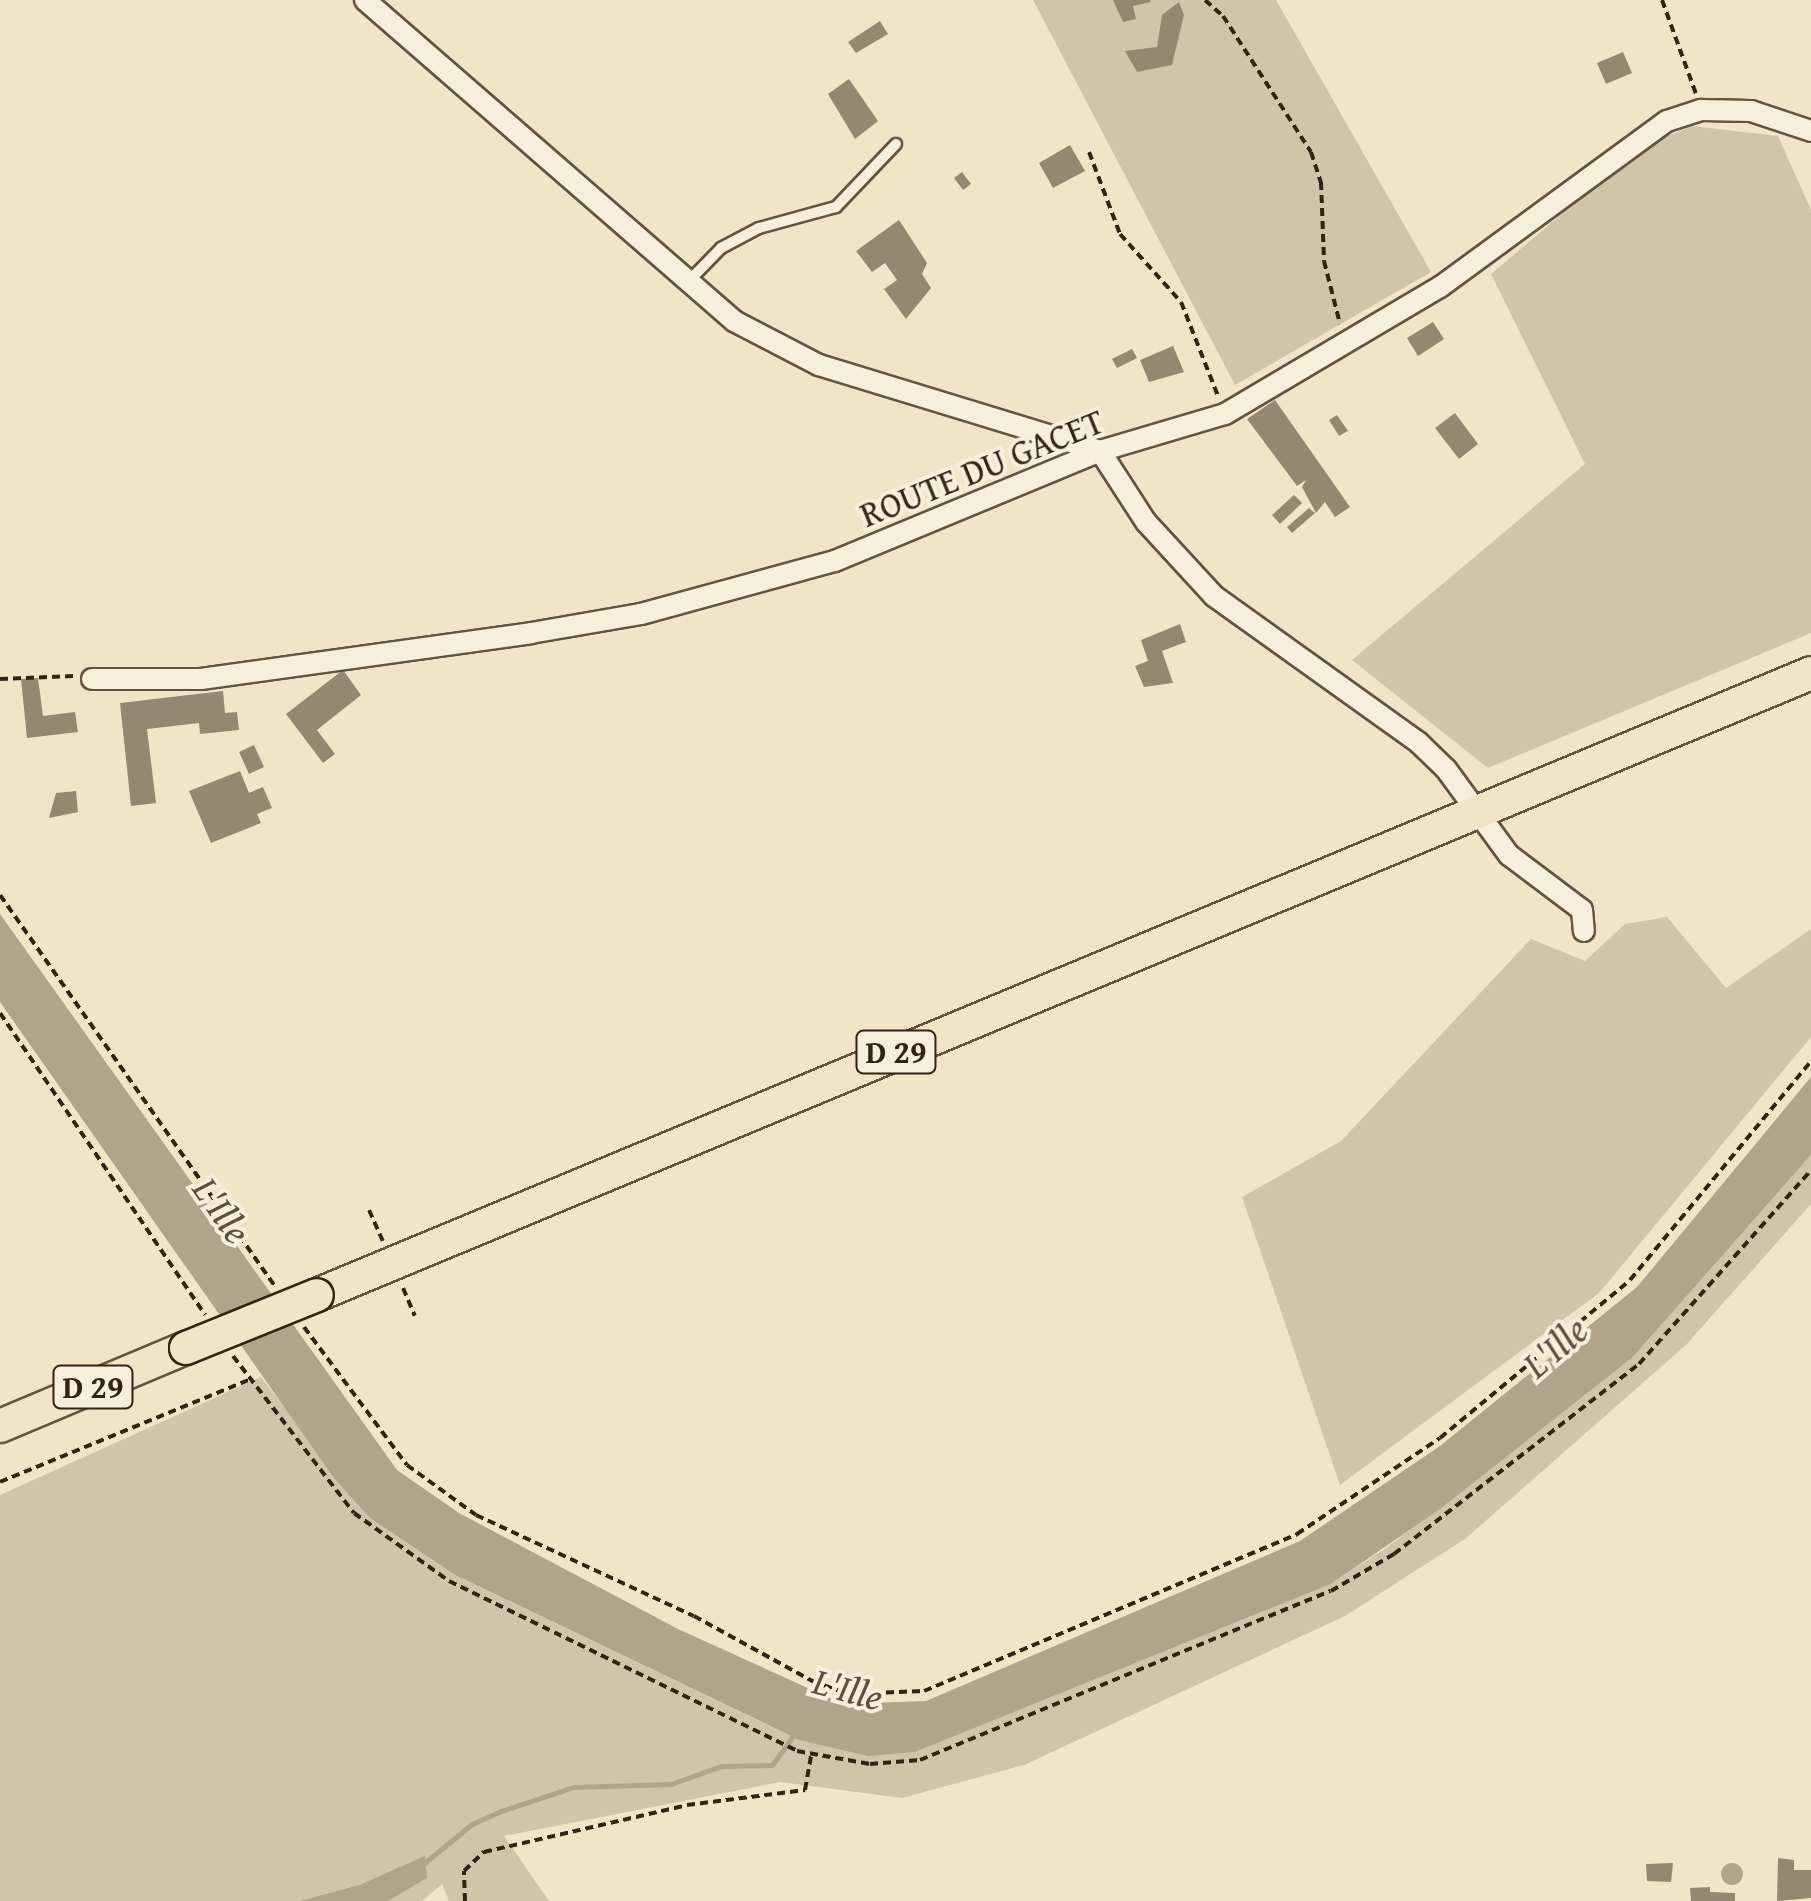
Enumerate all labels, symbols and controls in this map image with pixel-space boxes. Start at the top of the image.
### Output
street label: ROUTE DU GACET [854,400,1110,536]
road number: D 29 [854,1025,938,1079]
water label: L'Ille [183,1168,261,1252]
water label: L'Ille [1513,1307,1597,1387]
road number: D 29 [51,1360,136,1414]
water label: L'Ille [808,1658,888,1720]

